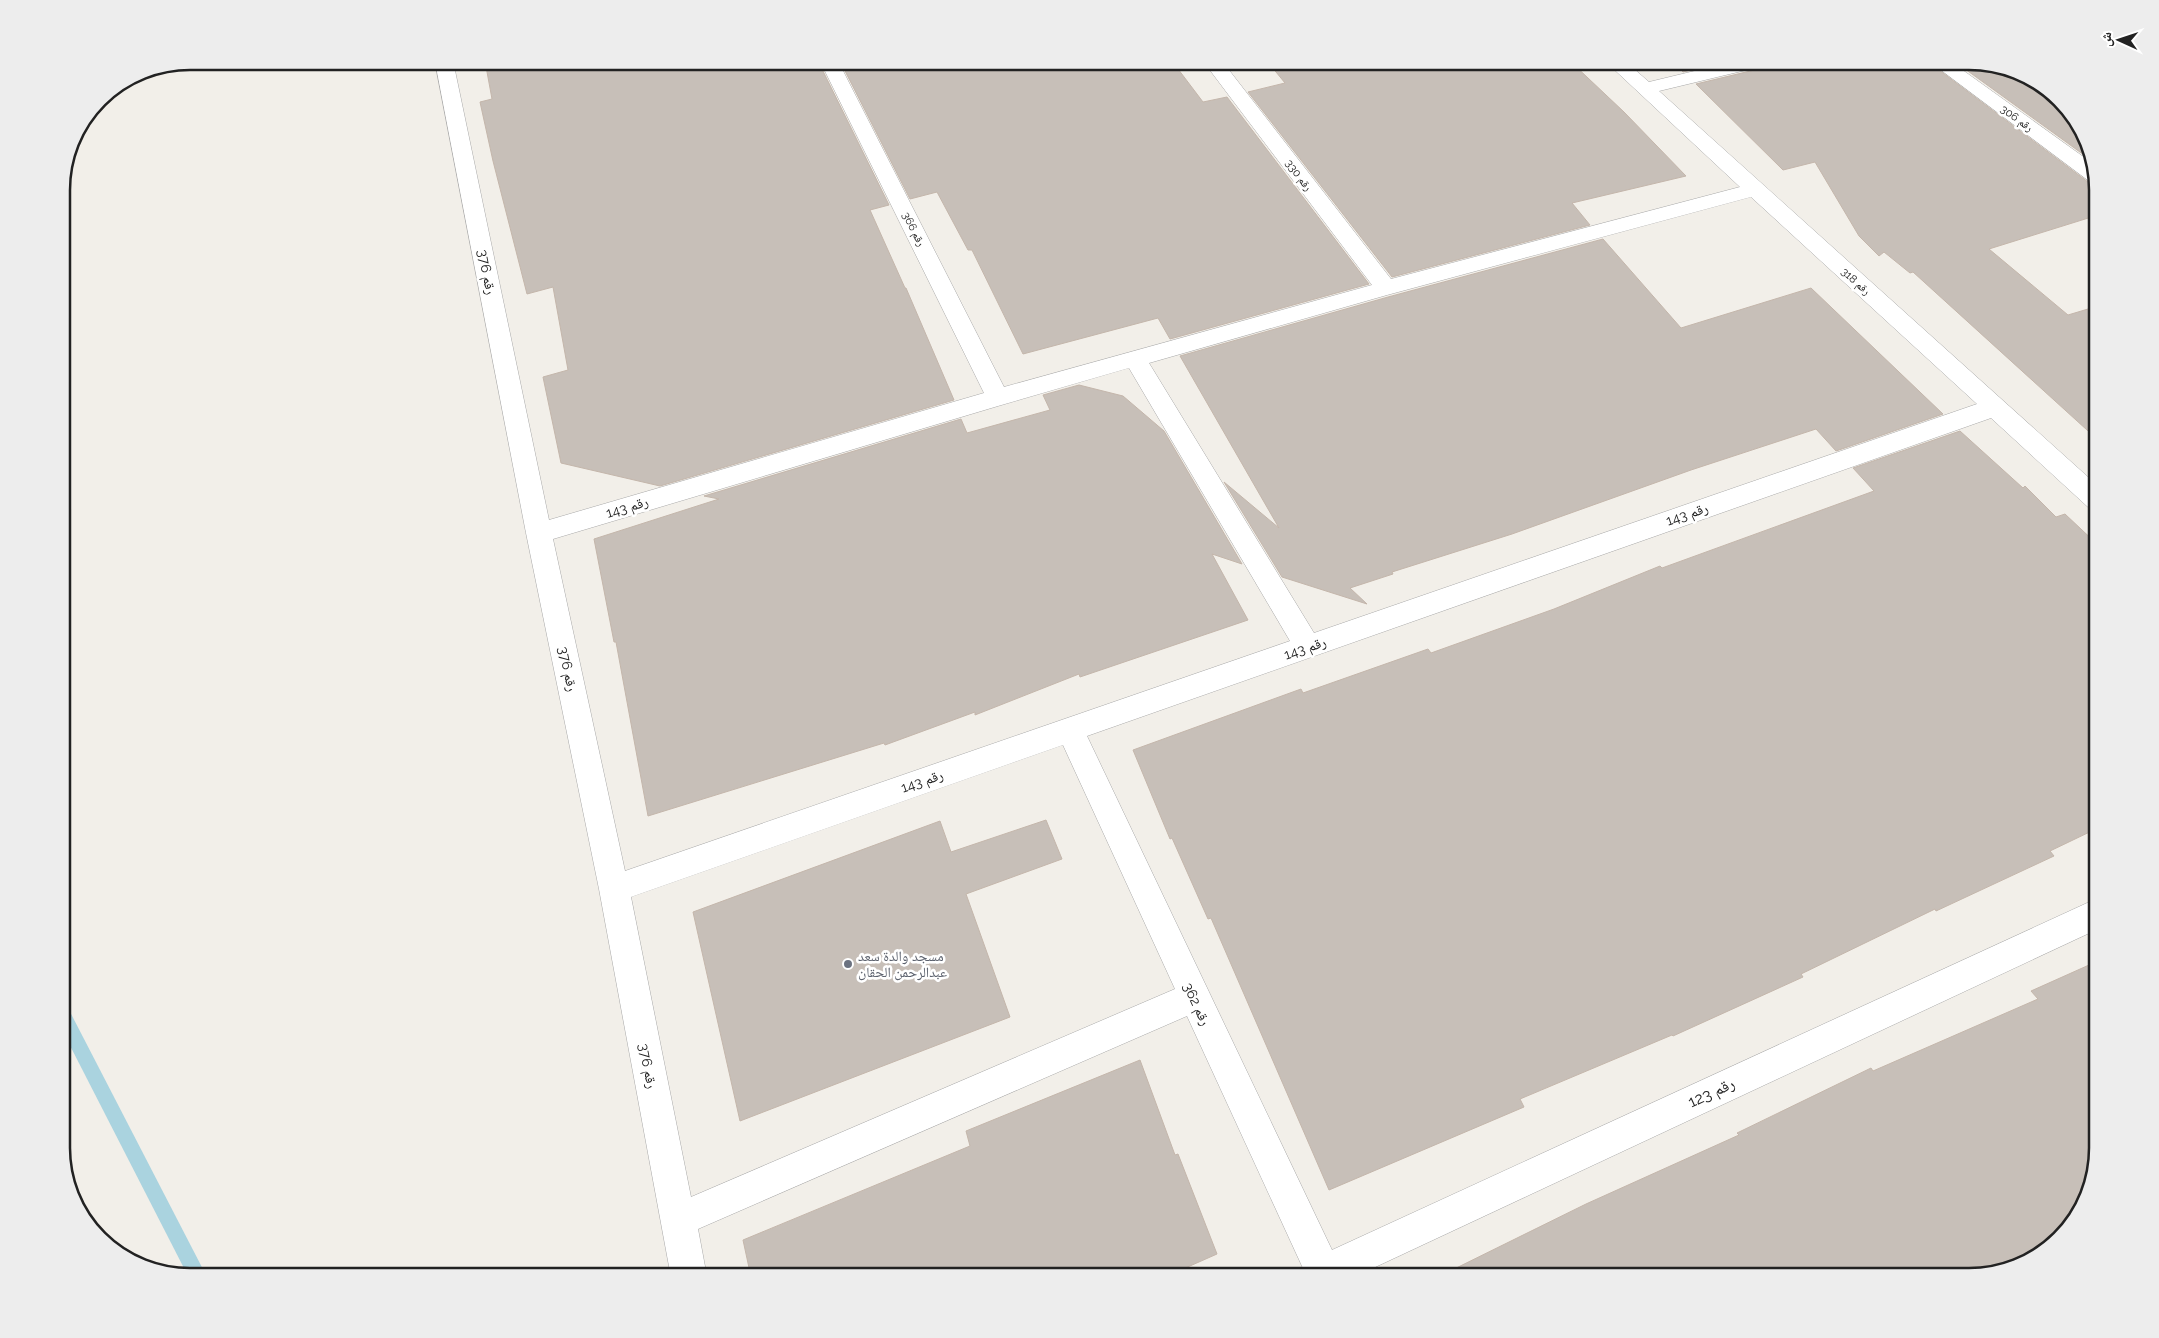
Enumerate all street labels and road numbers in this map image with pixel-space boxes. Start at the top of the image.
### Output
street label: رقم 306 [1997,102,2035,135]
street label: رقم 330 [1282,157,1315,194]
street label: رقم 366 [899,210,928,249]
street label: رقم 376 [473,248,499,296]
street label: رقم 318 [1838,265,1873,299]
street label: رقم 143 [604,493,651,523]
street label: رقم 143 [1664,499,1711,531]
street label: رقم 143 [1282,633,1329,665]
street label: رقم 376 [553,645,581,693]
street label: رقم 143 [899,766,946,798]
street label: رقم 362 [1178,980,1214,1029]
street label: رقم 376 [634,1042,660,1090]
street label: رقم 123 [1685,1073,1738,1112]

